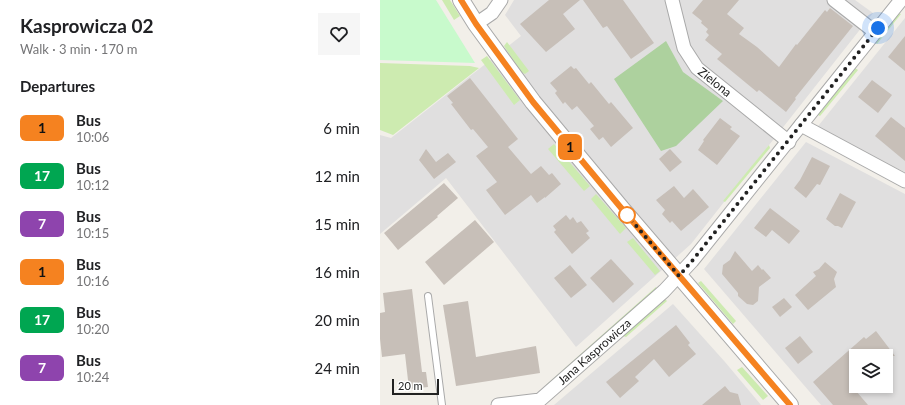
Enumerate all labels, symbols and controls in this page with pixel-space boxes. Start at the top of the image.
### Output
button: heart [318,13,360,55]
text: Kasprowicza 02 [20,14,154,37]
your location [868,18,888,38]
text: Walk · 3 min · 170 m [20,41,138,57]
street label: Zielona [695,64,735,100]
text: Departures [20,77,95,95]
text: Bus [76,111,101,129]
text: 1 [38,119,46,136]
text: 6 min [323,119,360,137]
text: 10:06 [76,129,109,145]
line badge: 1 [557,134,583,160]
text: 1 [566,138,574,155]
text: Bus [76,159,101,177]
text: 17 [34,167,50,184]
text: 12 min [314,167,360,185]
text: 10:12 [76,177,109,193]
unlabelled marker [618,206,636,224]
text: Bus [76,207,101,225]
text: 7 [38,215,46,232]
text: 15 min [314,215,360,233]
text: 10:15 [76,225,109,241]
text: Bus [76,255,101,273]
text: 1 [38,263,46,280]
text: 16 min [314,263,360,281]
text: 10:16 [76,273,109,289]
text: Bus [76,303,101,321]
text: 17 [34,311,50,328]
text: 20 min [314,311,360,329]
street label: Jana Kasprowicza [555,315,634,388]
text: 10:20 [76,321,109,337]
map controls [849,349,893,393]
button: layers [849,349,893,393]
text: Bus [76,351,101,369]
text: 7 [38,359,46,376]
text: 24 min [314,359,360,377]
text: 10:24 [76,369,109,385]
scale bar [392,377,439,396]
text: 20 m [398,379,423,392]

